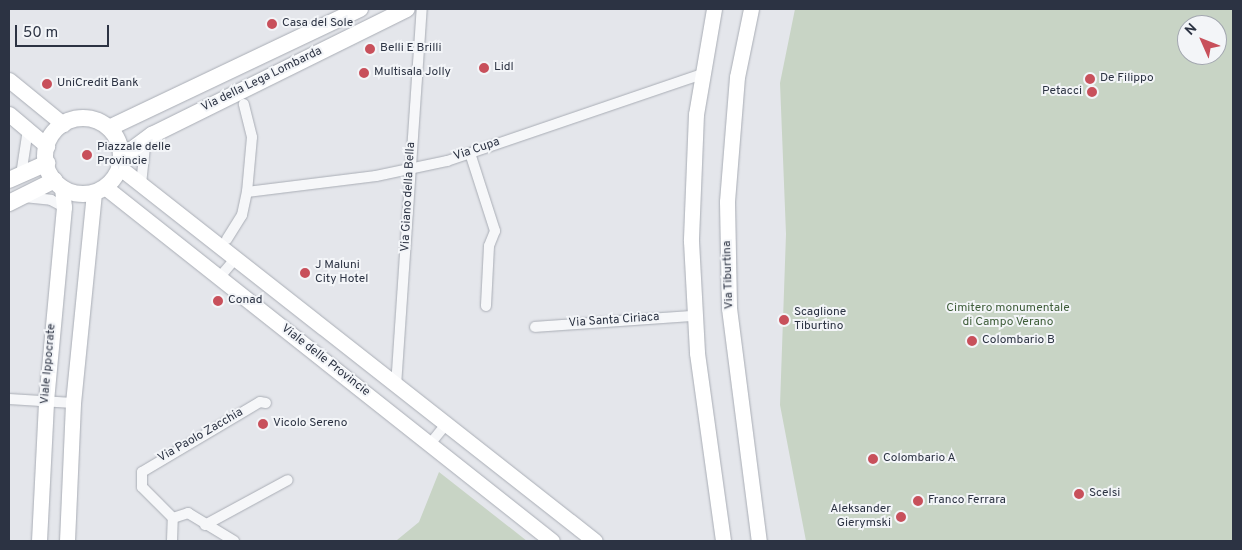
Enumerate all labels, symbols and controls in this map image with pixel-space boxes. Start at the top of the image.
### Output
scale bar [18,15,111,47]
north arrow [1177,15,1227,65]
place label: Casa del Sole [282,17,353,31]
marker: Casa del Sole [266,18,278,30]
text: N [1182,20,1201,39]
text: 50 m [23,24,58,43]
place label: Belli E Brilli [380,42,441,56]
marker: Belli E Brilli [364,43,376,55]
street label: Via della Lega Lombarda [199,45,325,115]
place label: Lidl [494,61,514,75]
marker: Lidl [478,62,490,74]
place label: Multisala Jolly [374,66,451,80]
marker: Multisala Jolly [358,67,370,79]
place label: De Filippo [1100,72,1154,86]
marker: De Filippo [1084,73,1096,85]
place label: UniCredit Bank [57,77,139,91]
marker: UniCredit Bank [41,78,53,90]
place label: Petacci [1042,85,1082,99]
marker: Petacci [1086,86,1098,98]
street label: Via Cupa [452,135,502,165]
place label: Piazzale delle Provincie [97,141,171,169]
street label: Via Giano della Bella [399,142,419,252]
marker: Piazzale delle Provincie [81,149,93,161]
street label: Via Tiburtina [721,240,737,310]
place label: J Maluni City Hotel [315,259,368,287]
marker: J Maluni City Hotel [299,267,311,279]
place label: Conad [228,294,263,308]
marker: Conad [212,295,224,307]
park label: Cimitero monumentale di Campo Verano [946,302,1070,330]
place label: Scaglione Tiburtino [794,306,846,334]
street label: Via Santa Ciriaca [568,311,660,331]
marker: Scaglione Tiburtino [778,314,790,326]
street label: Viale delle Provincie [278,322,372,400]
street label: Viale Ippocrate [38,323,60,405]
place label: Colombario B [982,334,1055,348]
marker: Colombario B [966,335,978,347]
street label: Via Paolo Zacchia [156,406,246,466]
place label: Vicolo Sereno [273,417,347,431]
marker: Vicolo Sereno [257,418,269,430]
place label: Colombario A [883,452,956,466]
marker: Colombario A [867,453,879,465]
place label: Scelsi [1089,487,1120,501]
marker: Scelsi [1073,488,1085,500]
place label: Franco Ferrara [928,494,1006,508]
marker: Franco Ferrara [912,495,924,507]
place label: Aleksander Gierymski [830,503,891,531]
marker: Aleksander Gierymski [895,511,907,523]

